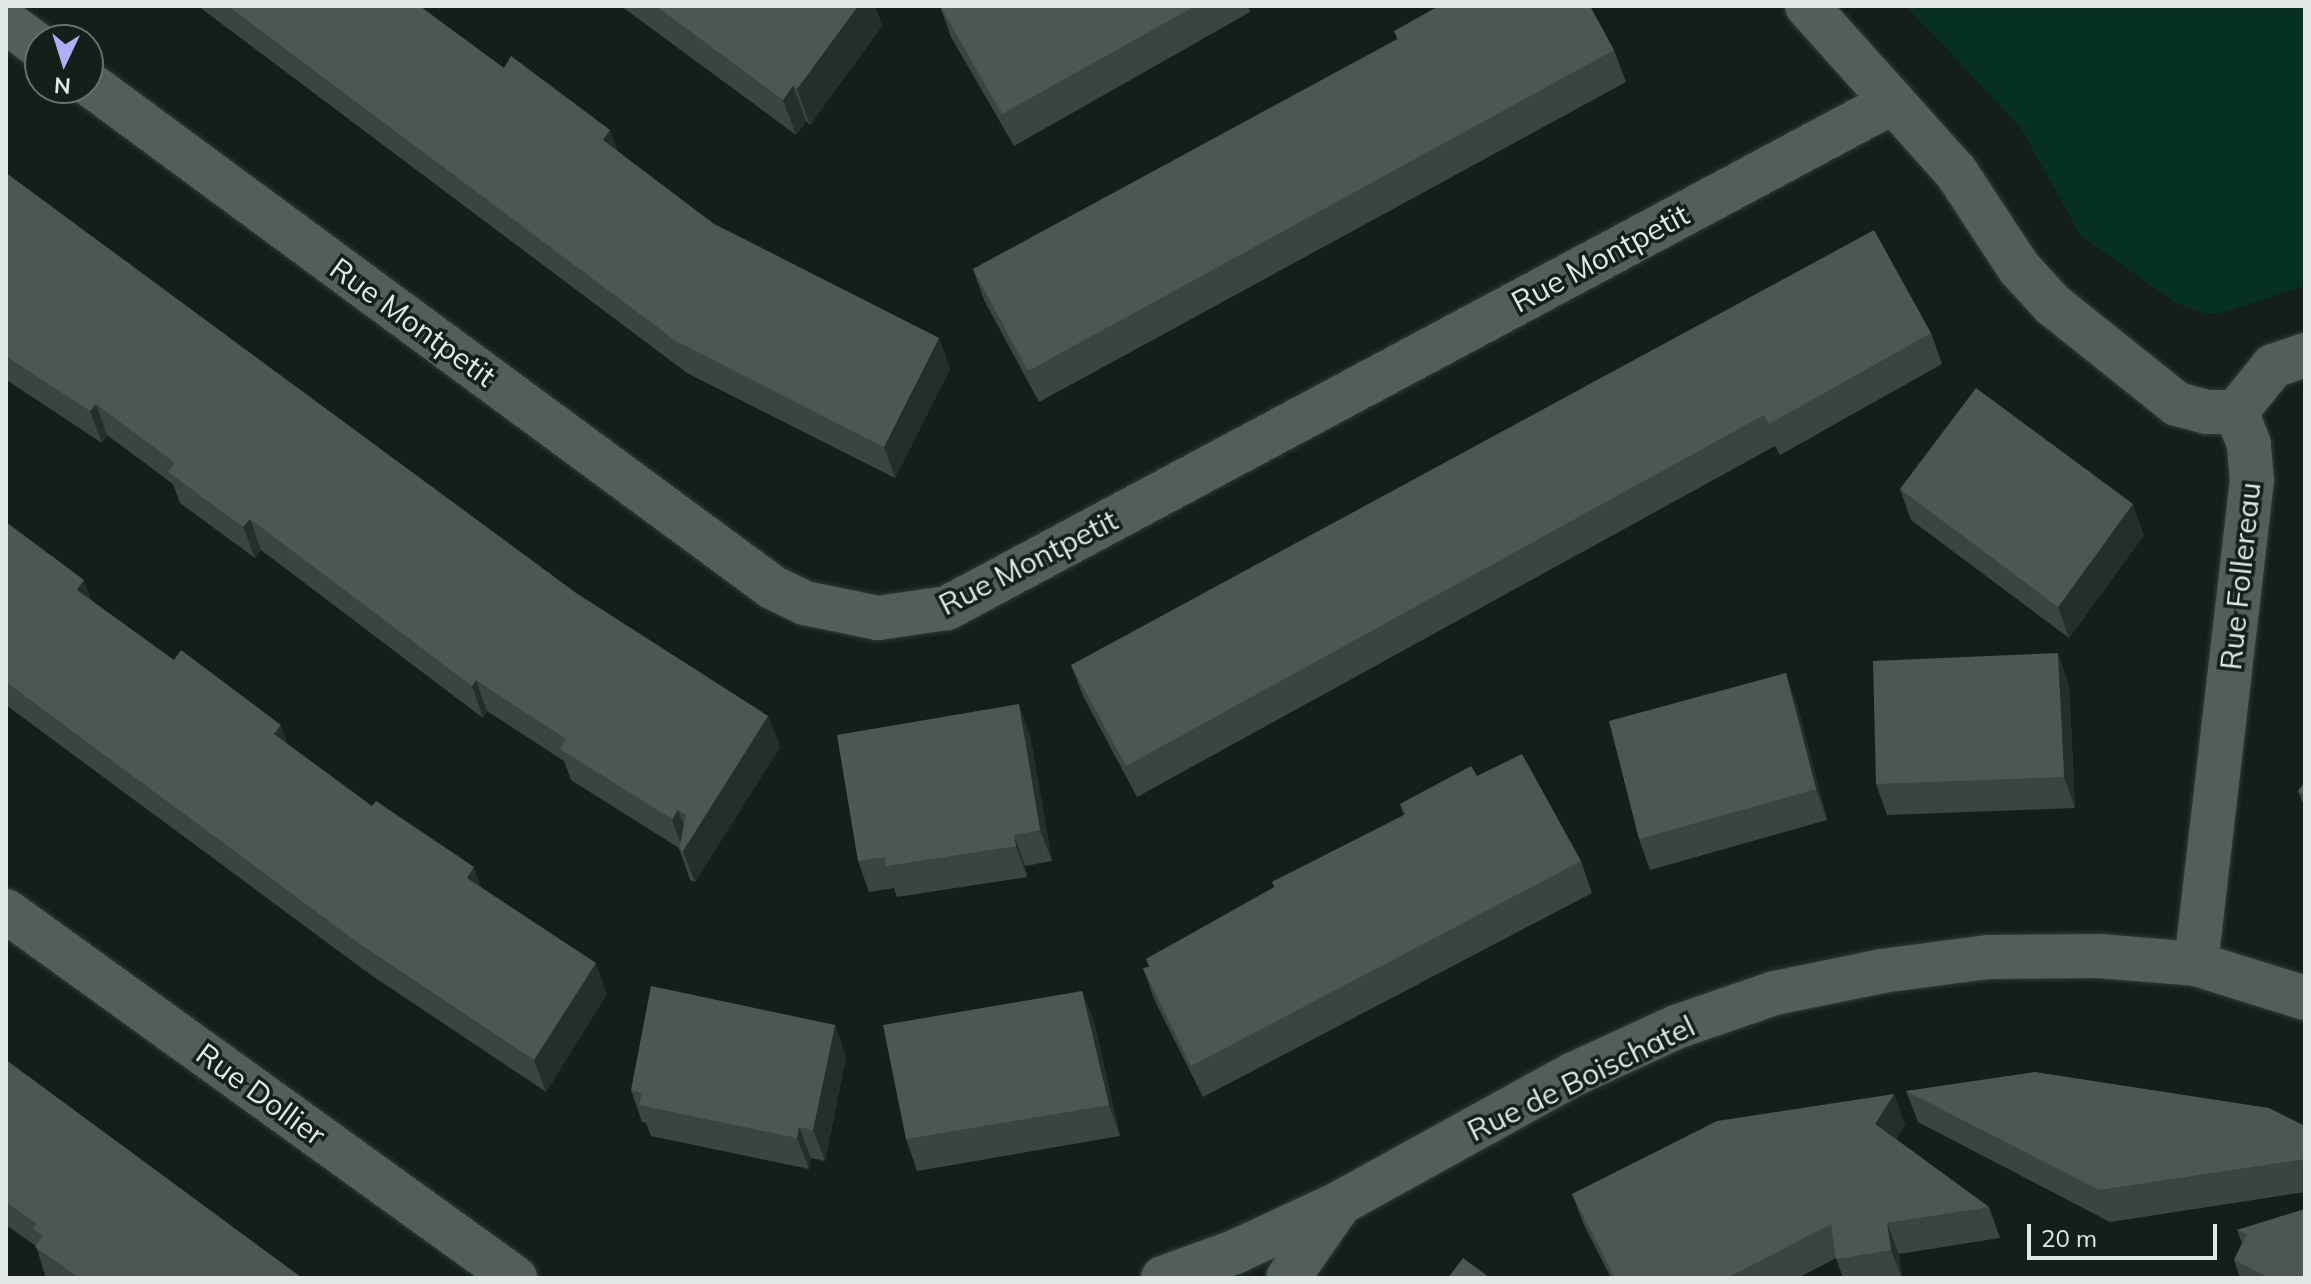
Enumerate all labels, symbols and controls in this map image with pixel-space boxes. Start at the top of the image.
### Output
north arrow [24,24,104,104]
text: N [53,71,72,100]
street label: Rue Montpetit [1505,196,1695,320]
street label: Rue Montpetit [323,250,503,394]
street label: Rue Follereau [2212,480,2268,672]
street label: Rue Montpetit [933,502,1123,622]
street label: Rue de Boischatel [1462,1007,1700,1149]
street label: Rue Dollier [190,1035,332,1153]
scale bar [2031,1208,2221,1258]
text: 20 m [2041,1223,2097,1253]

